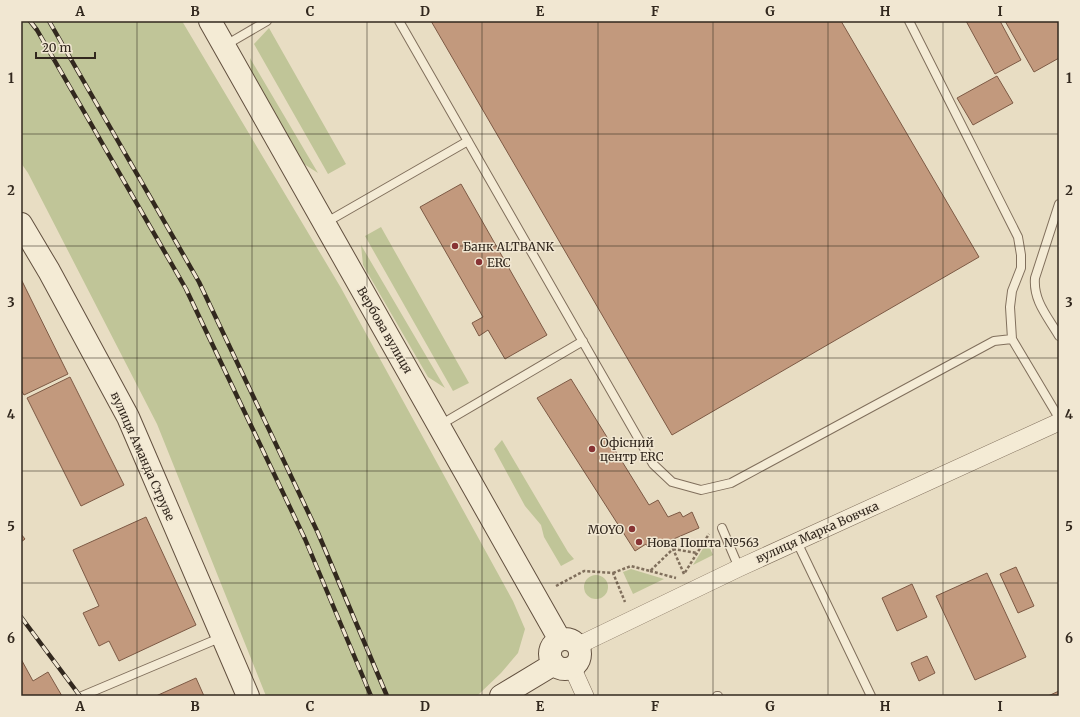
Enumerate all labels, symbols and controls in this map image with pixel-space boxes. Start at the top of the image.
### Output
text: A [74,3,85,20]
text: B [190,3,200,20]
text: C [306,3,315,20]
text: D [420,3,430,20]
text: E [536,3,545,20]
text: F [651,3,659,20]
text: G [765,3,775,20]
text: H [880,3,891,20]
text: I [997,3,1003,20]
scale bar [36,34,95,60]
text: 20 m [42,40,71,55]
text: 1 [8,70,14,87]
text: 1 [1066,70,1072,87]
text: 2 [7,182,15,199]
text: 2 [1065,182,1073,199]
place label: Банк ALTBANK [463,239,555,254]
marker: Банк ALTBANK [450,241,460,251]
place label: ERC [487,255,511,270]
marker: ERC [474,257,484,267]
street label: Вербова вулиця [354,284,416,376]
text: 3 [7,294,15,311]
text: 3 [1065,294,1073,311]
street label: вулиця Аманда Струве [108,389,178,523]
text: 4 [7,406,16,423]
text: 4 [1065,406,1074,423]
place label: Офісний центр ERC [600,435,664,464]
marker: Офісний центр ERC [587,444,597,454]
street label: вулиця Марка Вовчка [753,498,881,566]
text: 5 [7,518,15,535]
text: 5 [1065,518,1073,535]
place label: MOYO [588,522,624,537]
marker: MOYO [627,524,637,534]
place label: Нова Пошта №563 [647,535,759,550]
marker: Нова Пошта №563 [634,537,644,547]
text: 6 [7,630,15,647]
text: 6 [1065,630,1073,647]
text: A [74,698,85,715]
text: B [190,698,200,715]
text: C [306,698,315,715]
text: D [420,698,430,715]
text: E [536,698,545,715]
text: F [651,698,659,715]
text: G [765,698,775,715]
text: H [880,698,891,715]
text: I [997,698,1003,715]

